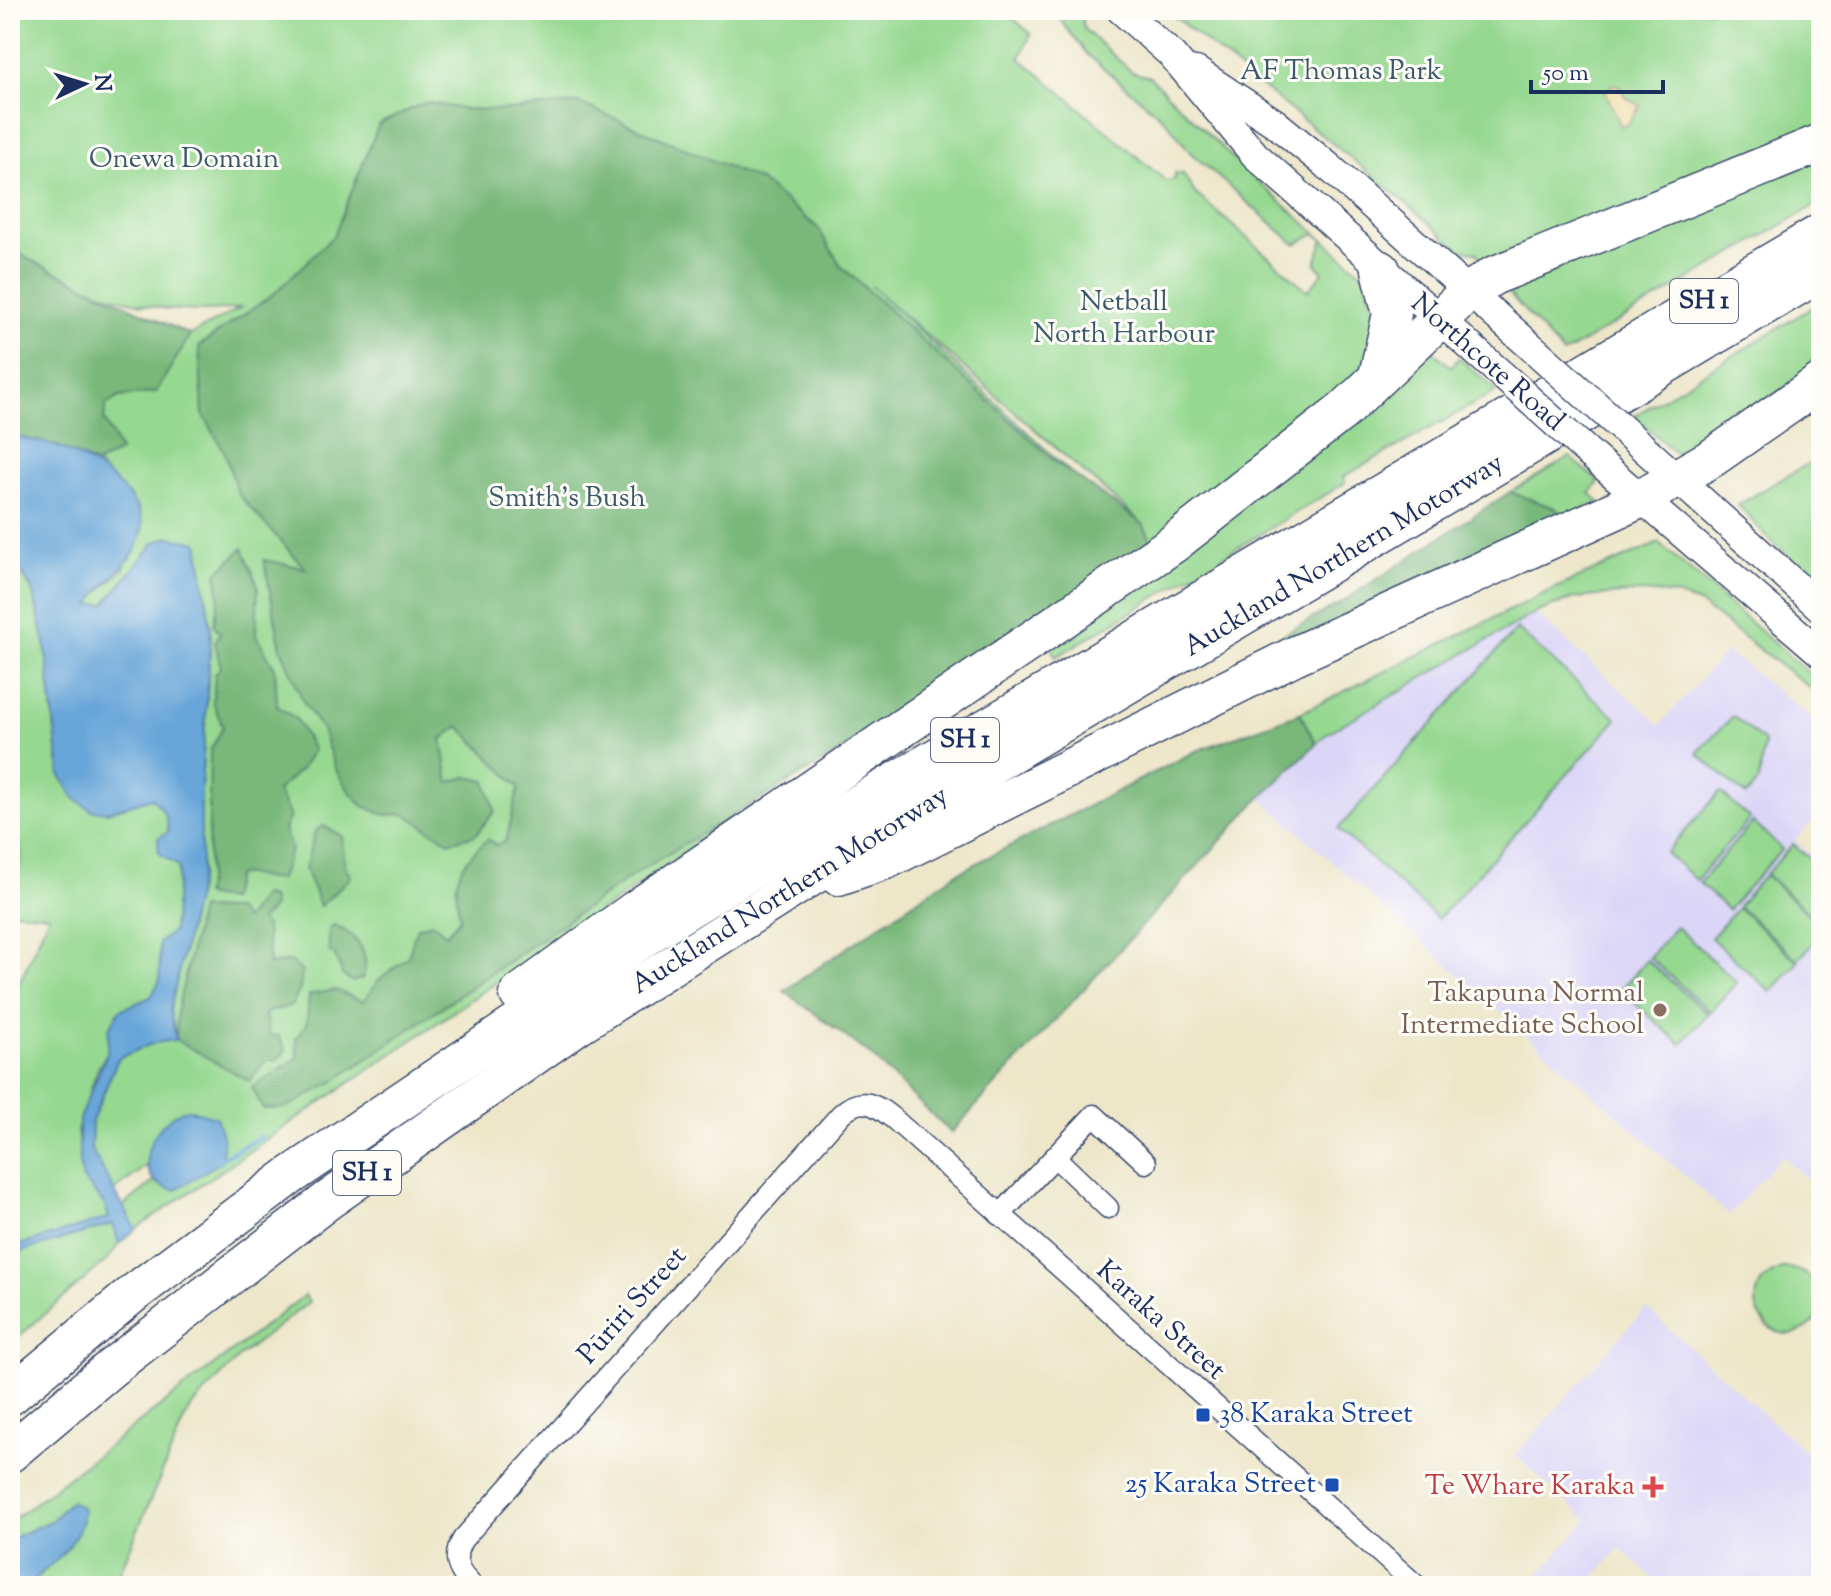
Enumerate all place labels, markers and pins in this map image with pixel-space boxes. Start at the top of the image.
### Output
place label: Takapuna Normal Intermediate School [1401,974,1644,1046]
marker: Takapuna Normal Intermediate School [1651,1001,1669,1019]
place label: 38 Karaka Street [1219,1395,1413,1435]
marker: 38 Karaka Street [1194,1406,1212,1424]
place label: 25 Karaka Street [1125,1465,1316,1505]
place label: Te Whare Karaka [1425,1467,1635,1507]
marker: 25 Karaka Street [1323,1476,1341,1494]
marker: Te Whare Karaka [1642,1476,1664,1498]

